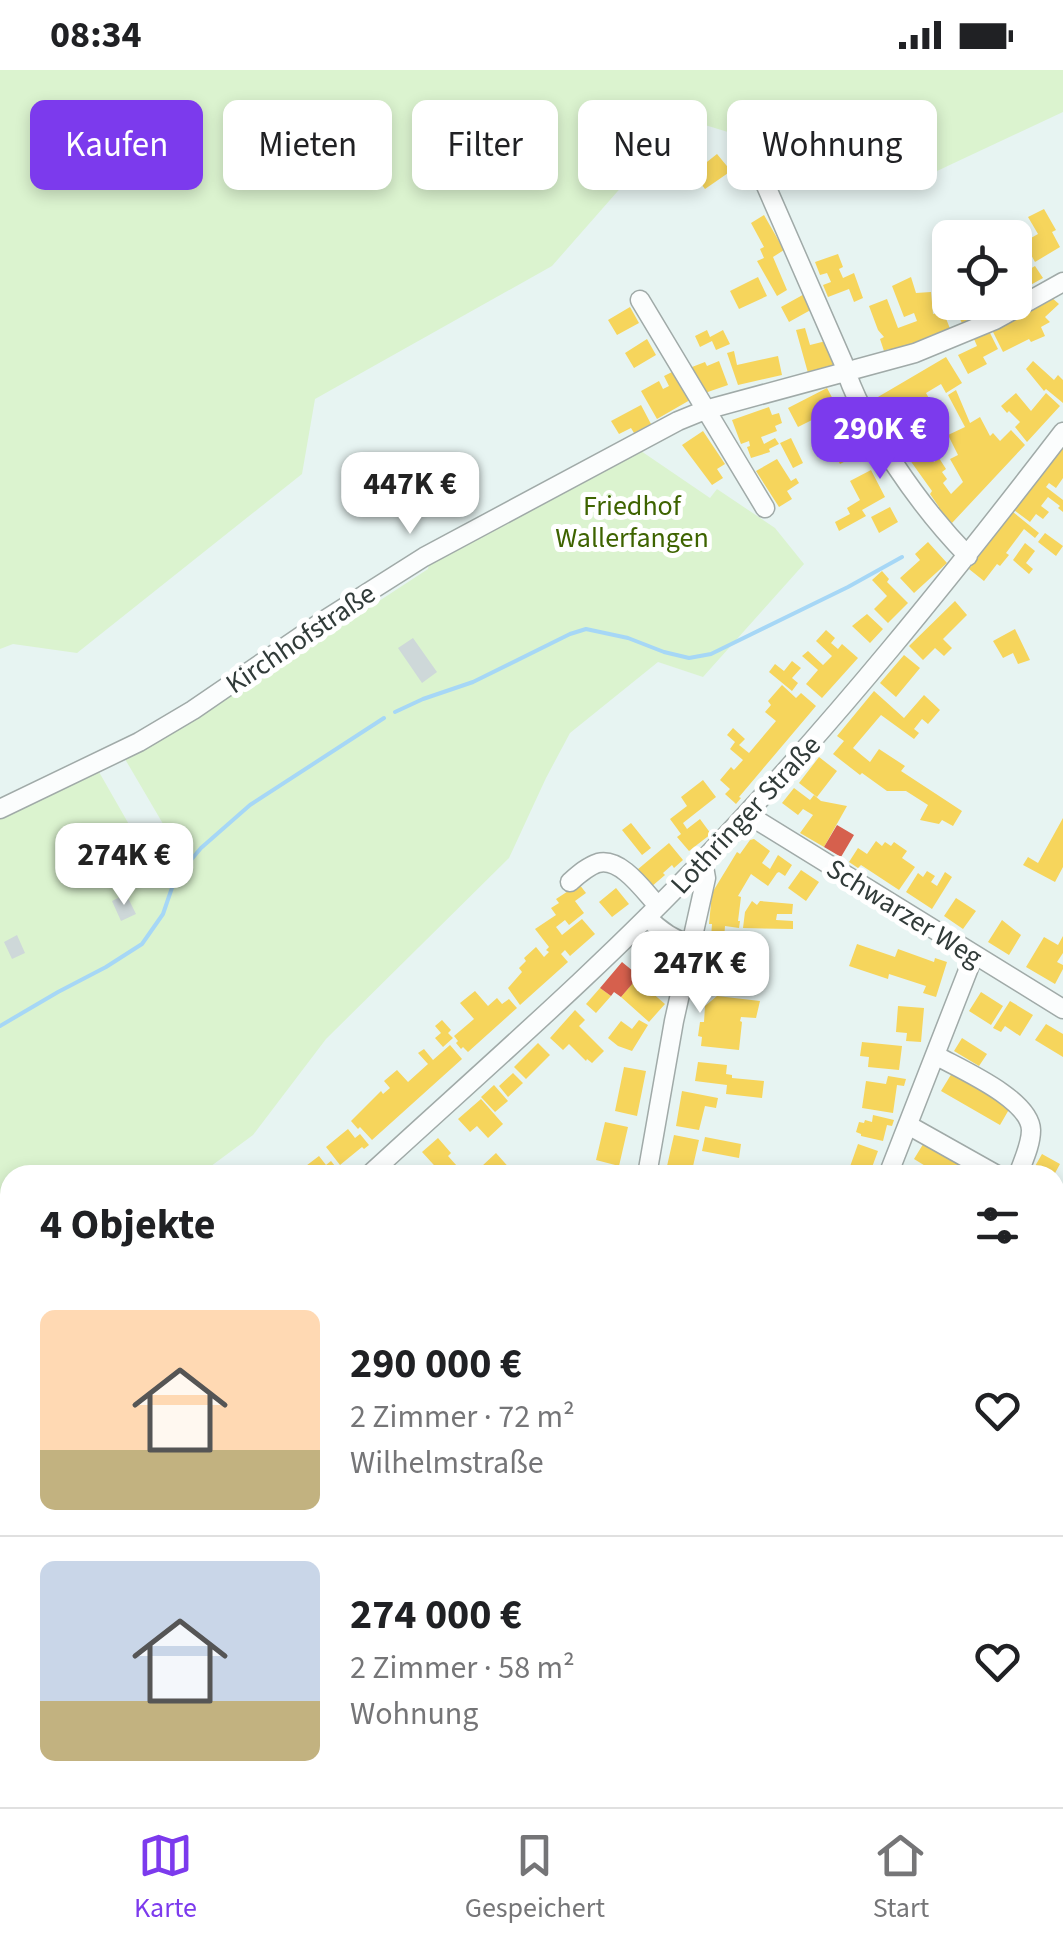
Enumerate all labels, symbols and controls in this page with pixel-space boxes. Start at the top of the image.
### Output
text: 08:34 [50,8,142,62]
chip: Kaufen [30,100,203,190]
chip: Mieten [223,100,392,190]
chip: Filter [412,100,558,190]
chip: Neu [578,100,707,190]
chip: Wohnung [727,100,937,190]
map controls [932,220,1032,320]
button: locate [932,220,1032,320]
pin: 290K € [799,397,961,482]
text: 290K € [833,406,927,452]
pin: 447K € [329,452,491,537]
text: 447K € [363,461,457,507]
park label: Friedhof Wallerfangen [555,486,709,558]
street label: Kirchhofstraße [218,574,383,704]
street label: Lothringer Straße [661,726,830,903]
pin: 274K € [43,823,205,908]
text: 274K € [77,832,171,878]
street label: Schwarzer Weg [819,849,990,977]
pin: 247K € [619,931,781,1016]
text: 247K € [653,940,747,986]
text: 4 Objekte [40,1195,215,1255]
icon: filters [970,1198,1025,1253]
text: 290 000 € [350,1334,522,1394]
icon: home [120,1350,240,1470]
icon: heart [970,1383,1025,1438]
text: 2 Zimmer · 72 m² [350,1394,575,1440]
text: Wilhelmstraße [350,1440,544,1486]
text: 274 000 € [350,1585,522,1645]
icon: home [120,1601,240,1721]
icon: heart [970,1634,1025,1689]
text: 2 Zimmer · 58 m² [350,1645,575,1691]
text: Wohnung [350,1691,478,1737]
tab: Karte [134,1828,197,1928]
tab: Gespeichert [465,1828,605,1928]
tab: Start [873,1828,929,1928]

